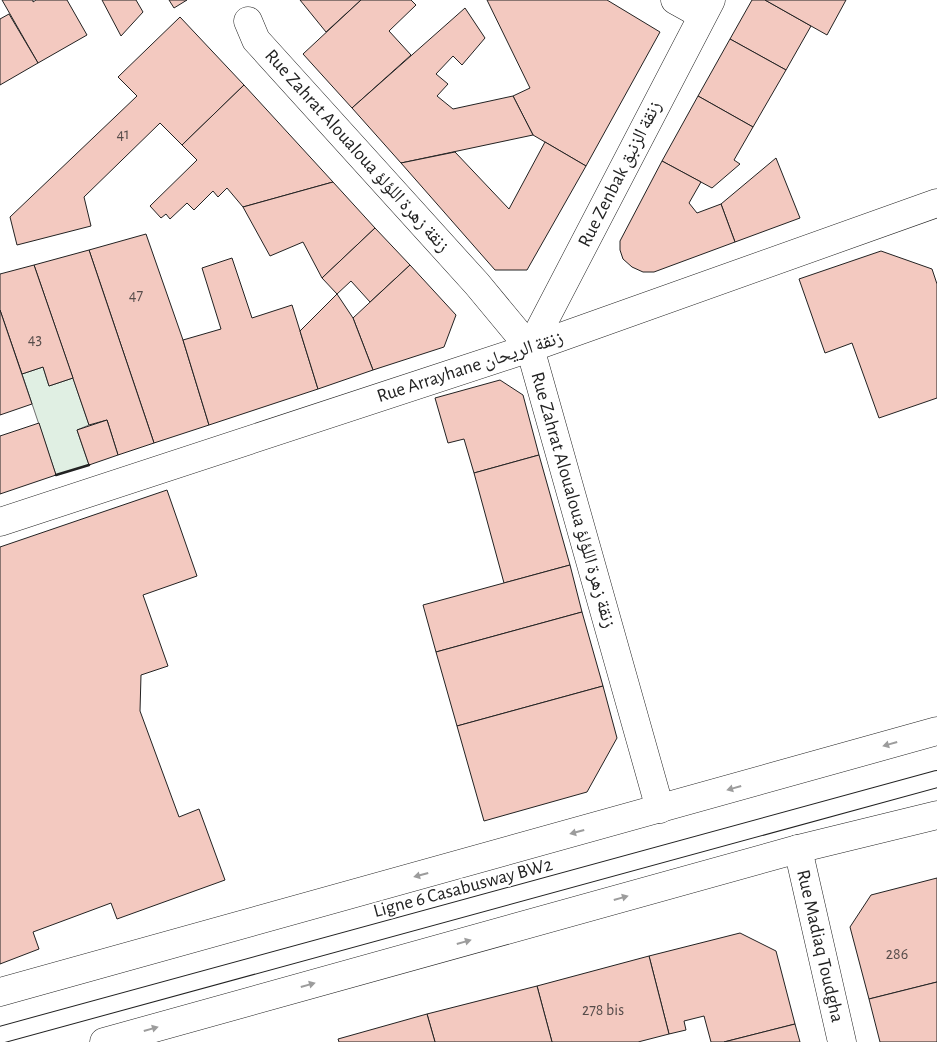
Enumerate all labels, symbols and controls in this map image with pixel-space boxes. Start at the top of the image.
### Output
street label: Rue Zahrat Aloualoua زنقة زهرة اللؤلؤ [260,46,453,257]
street label: Rue Zenbak زنقة الزنبق [575,98,666,250]
house number: 41 [116,126,130,142]
house number: 47 [129,287,144,303]
street label: Rue Arrayhane زنقة الريحان [375,328,566,407]
house number: 43 [28,331,42,347]
street label: Rue Zahrat Aloualoua زنقة زهرة اللؤلؤ [526,370,619,630]
one-way arrow [882,740,898,748]
one-way arrow [726,784,741,792]
one-way arrow [570,828,585,836]
street label: Ligne 6 Casabusway BW2 [371,855,555,921]
street label: Rue Madiaq Toudgha [793,868,847,1024]
one-way arrow [413,871,428,879]
one-way arrow [614,894,629,902]
one-way arrow [457,937,472,945]
house number: 286 [886,946,908,962]
one-way arrow [301,981,316,989]
house number: 278 bis [582,1002,624,1018]
one-way arrow [144,1025,159,1033]

